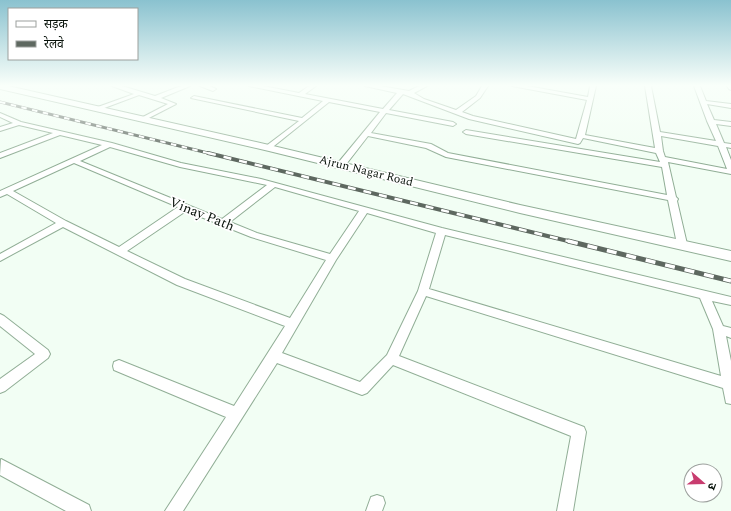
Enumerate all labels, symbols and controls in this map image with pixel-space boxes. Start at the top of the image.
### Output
legend [8,8,138,60]
text: सड़क [44,15,69,34]
text: रेलवे [44,35,64,54]
street label: Ajrun Nagar Road [317,150,415,192]
street label: Vinay Path [166,191,238,237]
north arrow [683,463,723,503]
text: उ [703,480,721,493]

